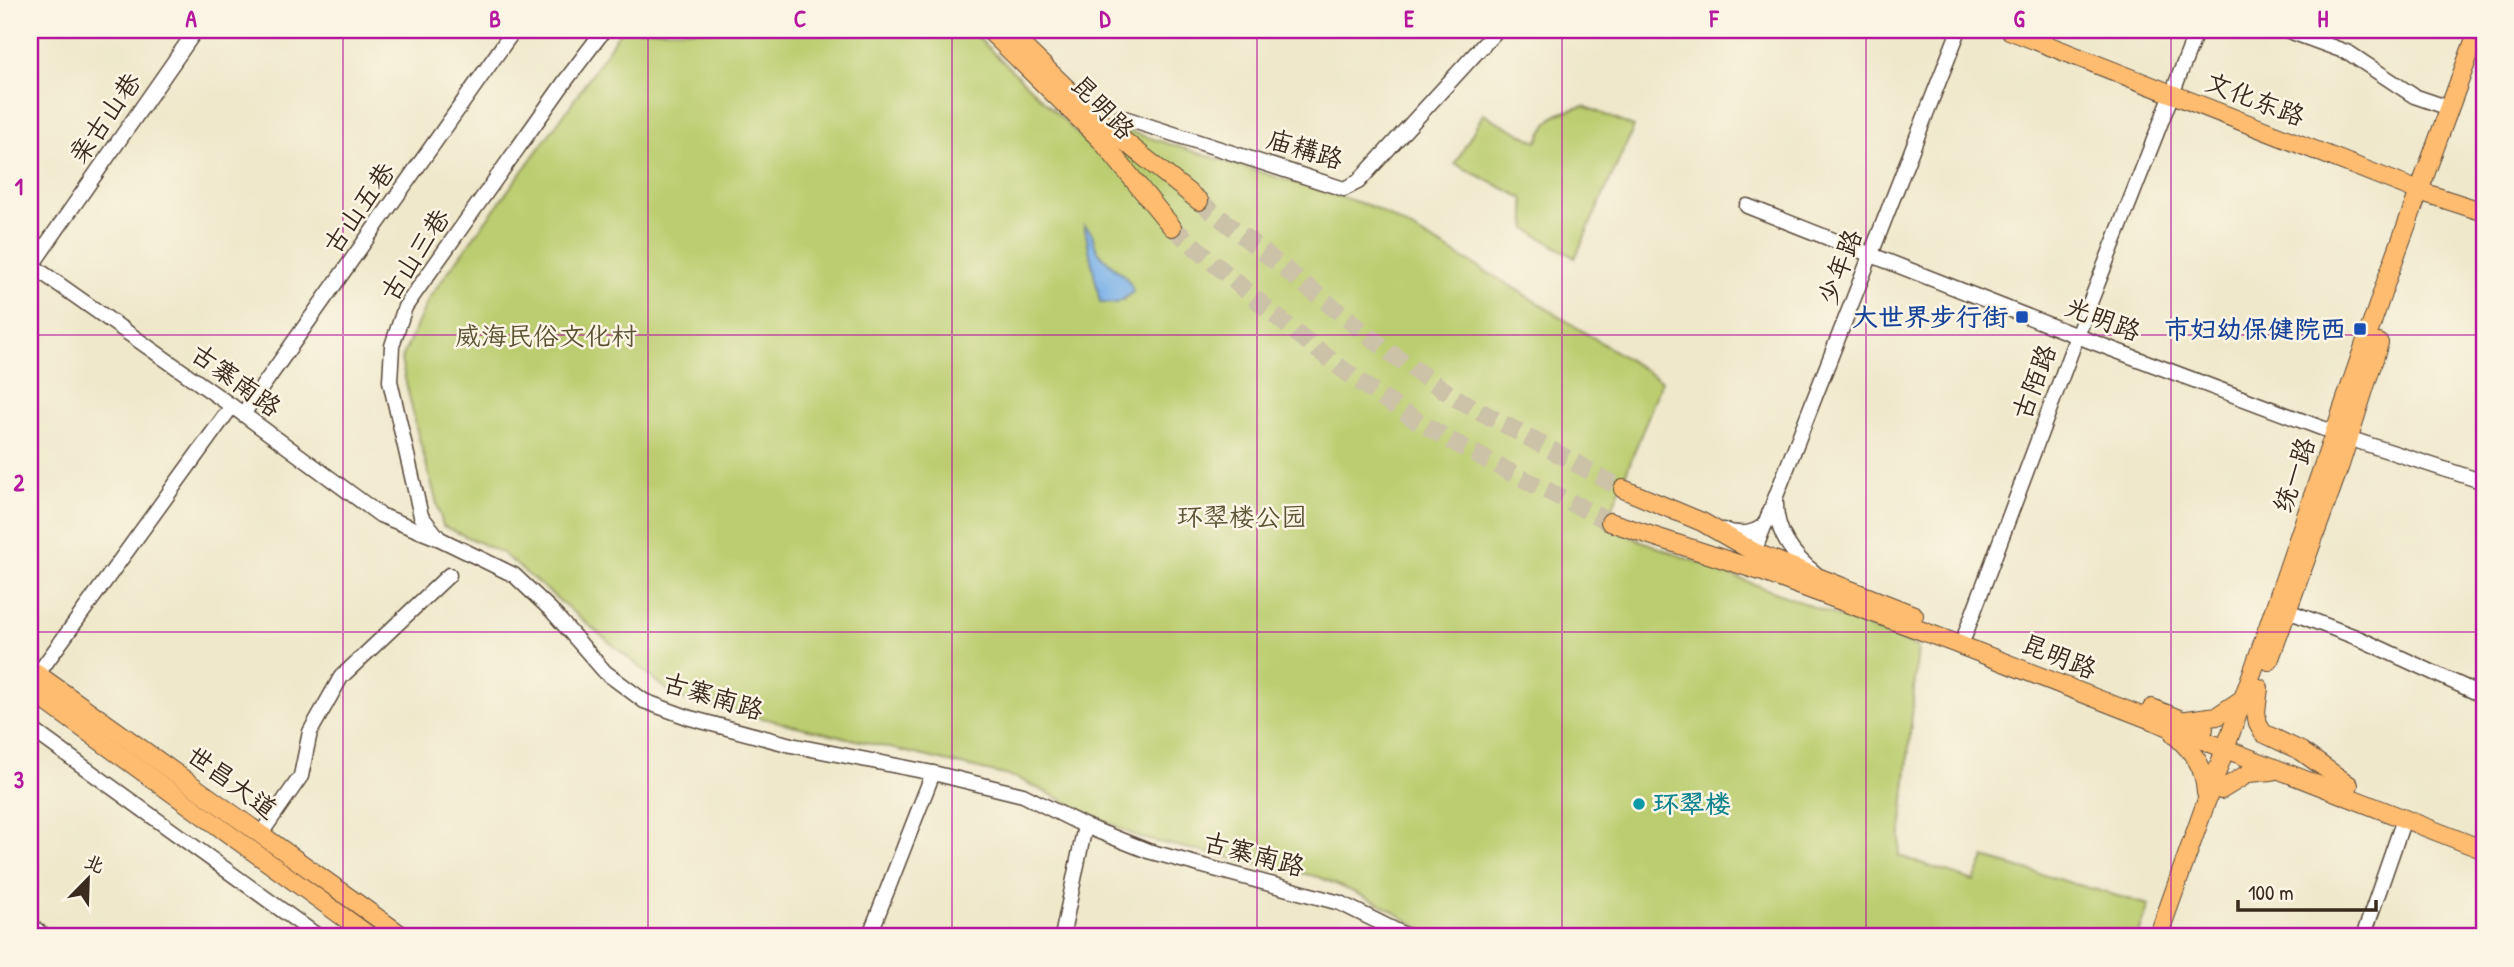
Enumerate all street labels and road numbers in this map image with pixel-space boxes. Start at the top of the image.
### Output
street label: 文化东路 [2200,64,2310,134]
street label: 亲古山巷 [60,65,149,170]
street label: 昆明路 [1064,66,1143,147]
street label: 庙耩路 [1263,120,1348,177]
street label: 古山五巷 [314,155,403,260]
street label: 古山三巷 [372,202,458,308]
street label: 少年路 [1809,224,1870,310]
street label: 光明路 [2060,288,2146,349]
street label: 古寨南路 [184,335,289,424]
street label: 古陌路 [2003,339,2064,425]
street label: 统一路 [2264,432,2323,517]
street label: 昆明路 [2016,625,2102,686]
street label: 古寨南路 [658,664,768,727]
street label: 世昌大道 [180,737,285,826]
street label: 古寨南路 [1199,823,1309,884]

